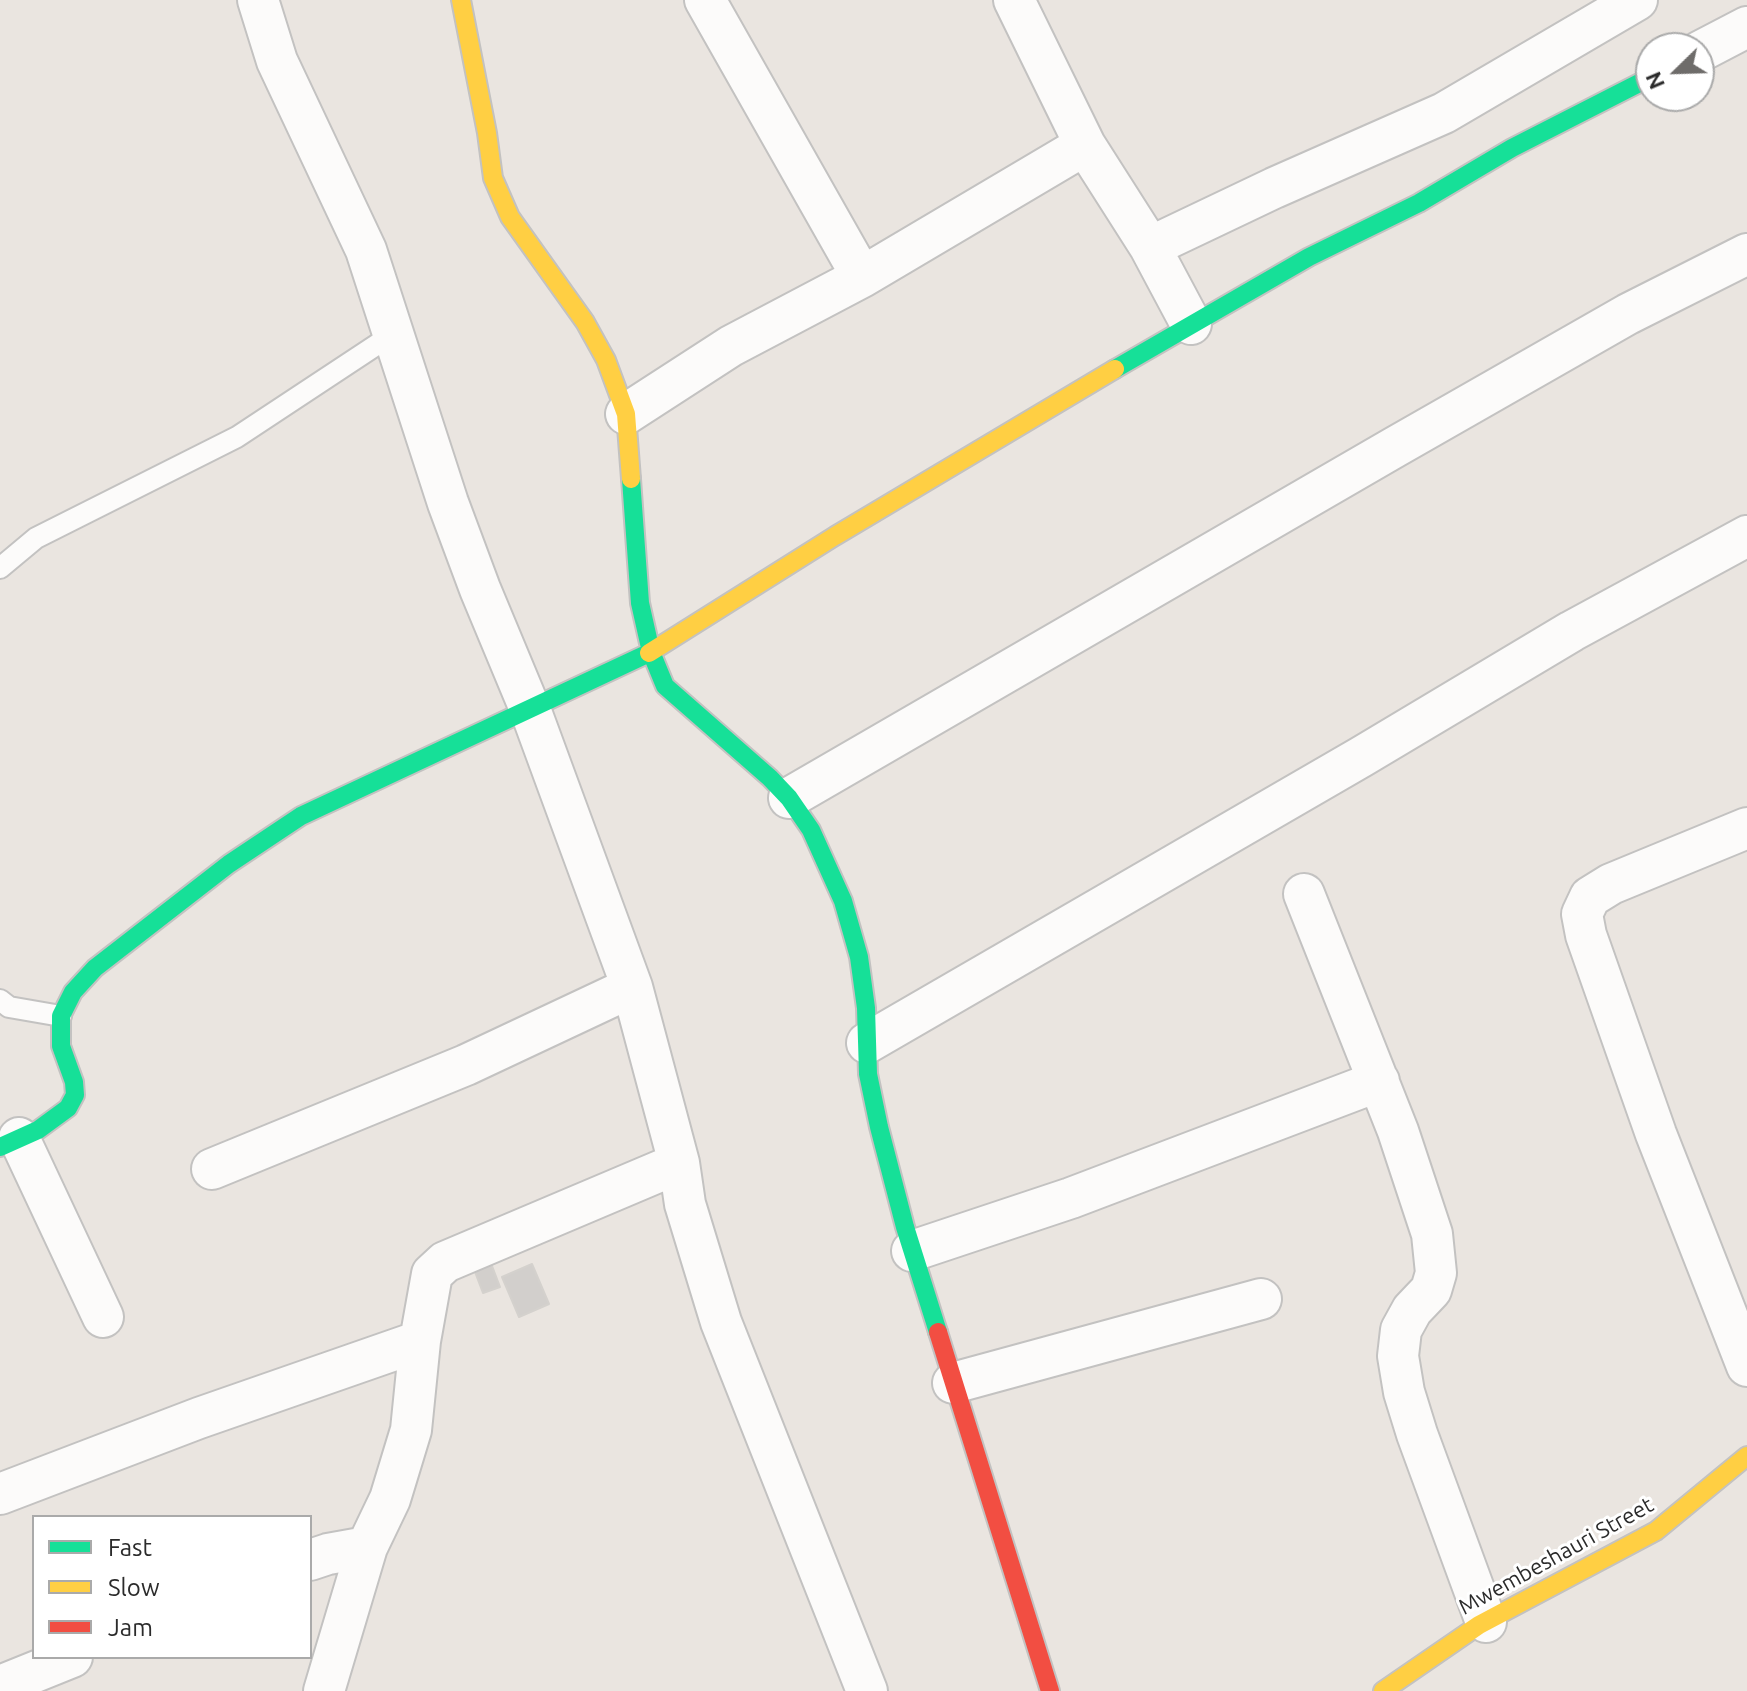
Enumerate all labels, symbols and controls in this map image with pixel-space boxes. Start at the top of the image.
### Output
north arrow [1635,32,1715,112]
text: N [1640,68,1669,93]
street label: Mwembeshauri Street [1454,1492,1658,1620]
legend [32,1515,312,1659]
text: Fast [108,1534,152,1561]
text: Slow [108,1574,160,1601]
text: Jam [108,1614,153,1641]

